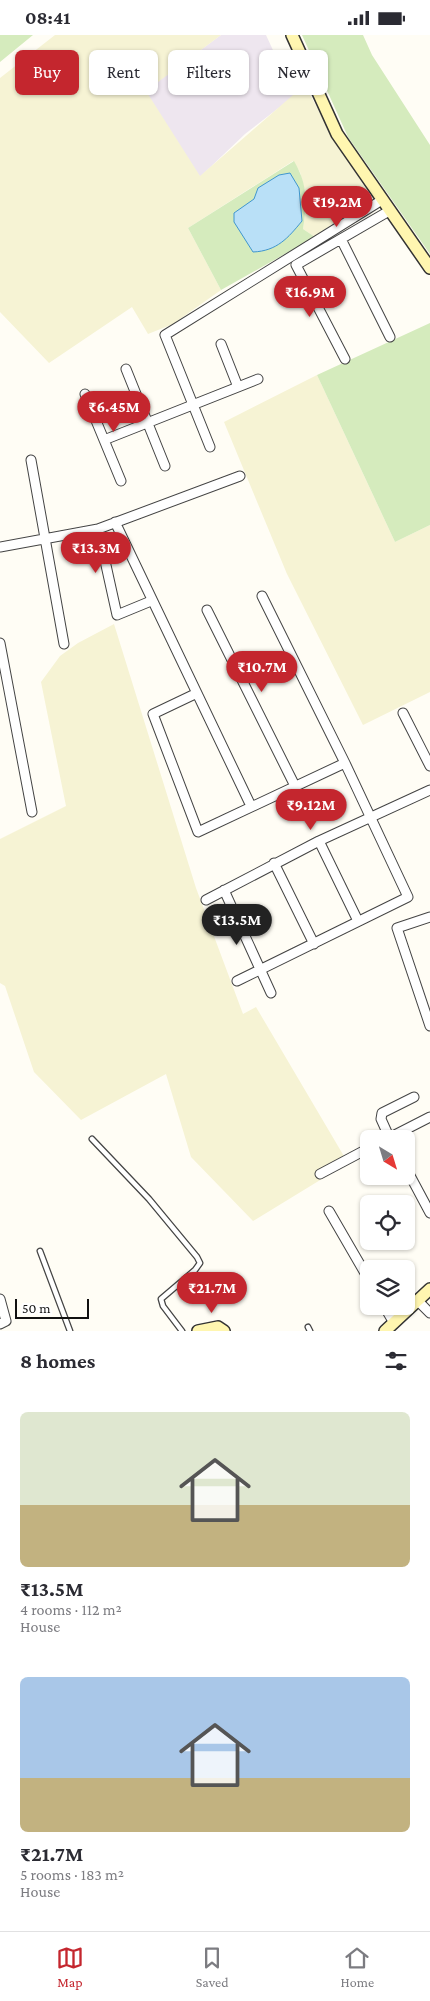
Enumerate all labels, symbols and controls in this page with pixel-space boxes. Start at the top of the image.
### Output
text: 08:41 [25,7,70,28]
chip: Buy [15,50,79,95]
chip: Rent [89,50,158,95]
chip: Filters [168,50,249,95]
chip: New [259,50,328,95]
pin: ₹19.2M [296,185,378,228]
text: ₹19.2M [312,193,362,210]
pin: ₹16.9M [269,275,351,318]
text: ₹16.9M [285,283,335,300]
pin: ₹6.45M [73,391,155,433]
text: ₹6.45M [88,398,140,415]
pin: ₹13.3M [55,531,137,574]
text: ₹13.3M [72,539,120,556]
pin: ₹10.7M [221,651,303,693]
text: ₹10.7M [237,658,287,675]
pin: ₹9.12M [270,789,352,831]
text: ₹9.12M [287,796,335,813]
pin: ₹13.5M [196,903,278,946]
text: ₹13.5M [213,911,261,928]
north arrow [360,1130,415,1185]
map controls [360,1130,415,1315]
button: locate [360,1195,415,1250]
button: layers [360,1260,415,1315]
pin: ₹21.7M [171,1271,253,1314]
text: ₹21.7M [188,1279,236,1296]
scale bar [15,1296,89,1319]
text: 50 m [22,1300,50,1316]
icon: filters [382,1347,410,1375]
text: 8 homes [20,1349,95,1373]
icon: home [170,1445,260,1535]
text: ₹13.5M [20,1577,83,1601]
text: 4 rooms · 112 m² [20,1601,122,1618]
text: House [20,1618,60,1635]
icon: home [170,1710,260,1800]
text: ₹21.7M [20,1842,83,1866]
text: 5 rooms · 183 m² [20,1866,124,1883]
text: House [20,1883,60,1900]
tab: Map [56,1944,84,1990]
tab: Saved [196,1944,229,1990]
tab: Home [341,1944,374,1990]

